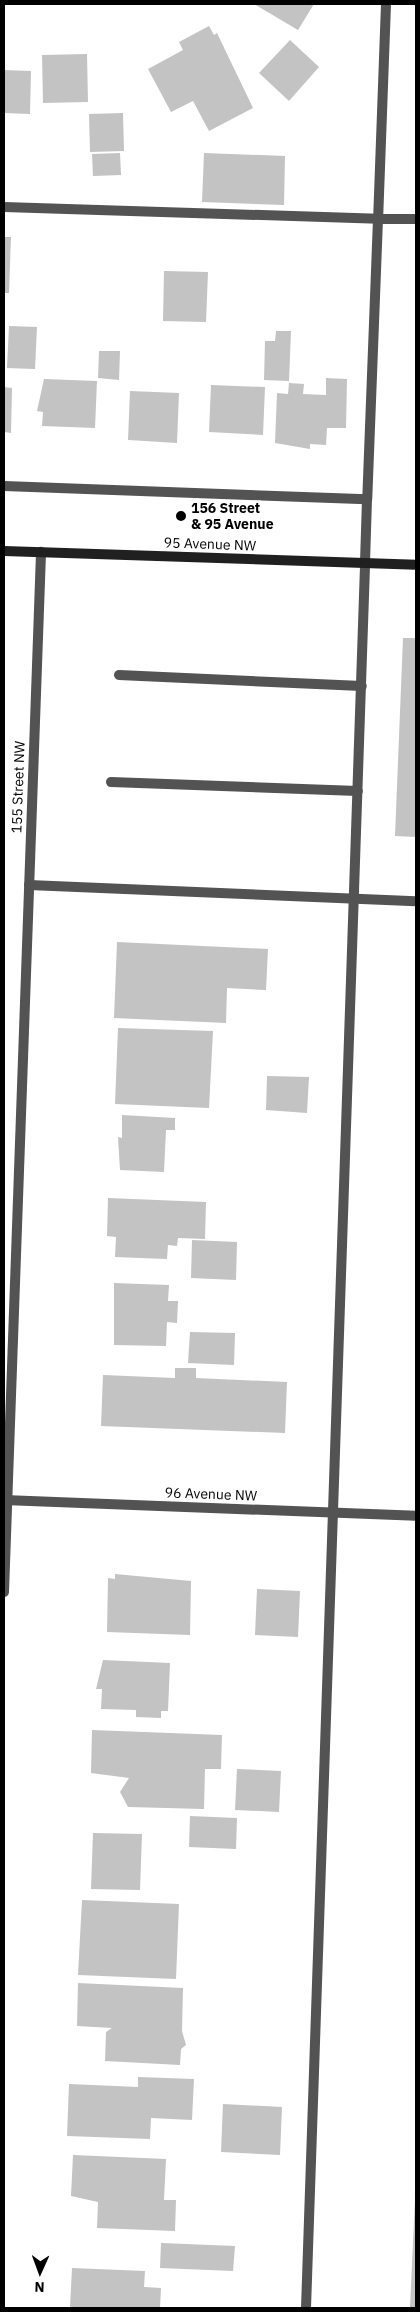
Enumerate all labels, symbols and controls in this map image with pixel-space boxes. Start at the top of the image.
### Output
place label: 156 Street & 95 Avenue [191,500,274,532]
marker: 156 Street & 95 Avenue [175,510,187,522]
street label: 95 Avenue NW [163,534,257,554]
street label: 155 Street NW [8,740,28,834]
street label: 96 Avenue NW [164,1484,258,1504]
north arrow [15,2247,65,2297]
text: N [34,2278,45,2296]

